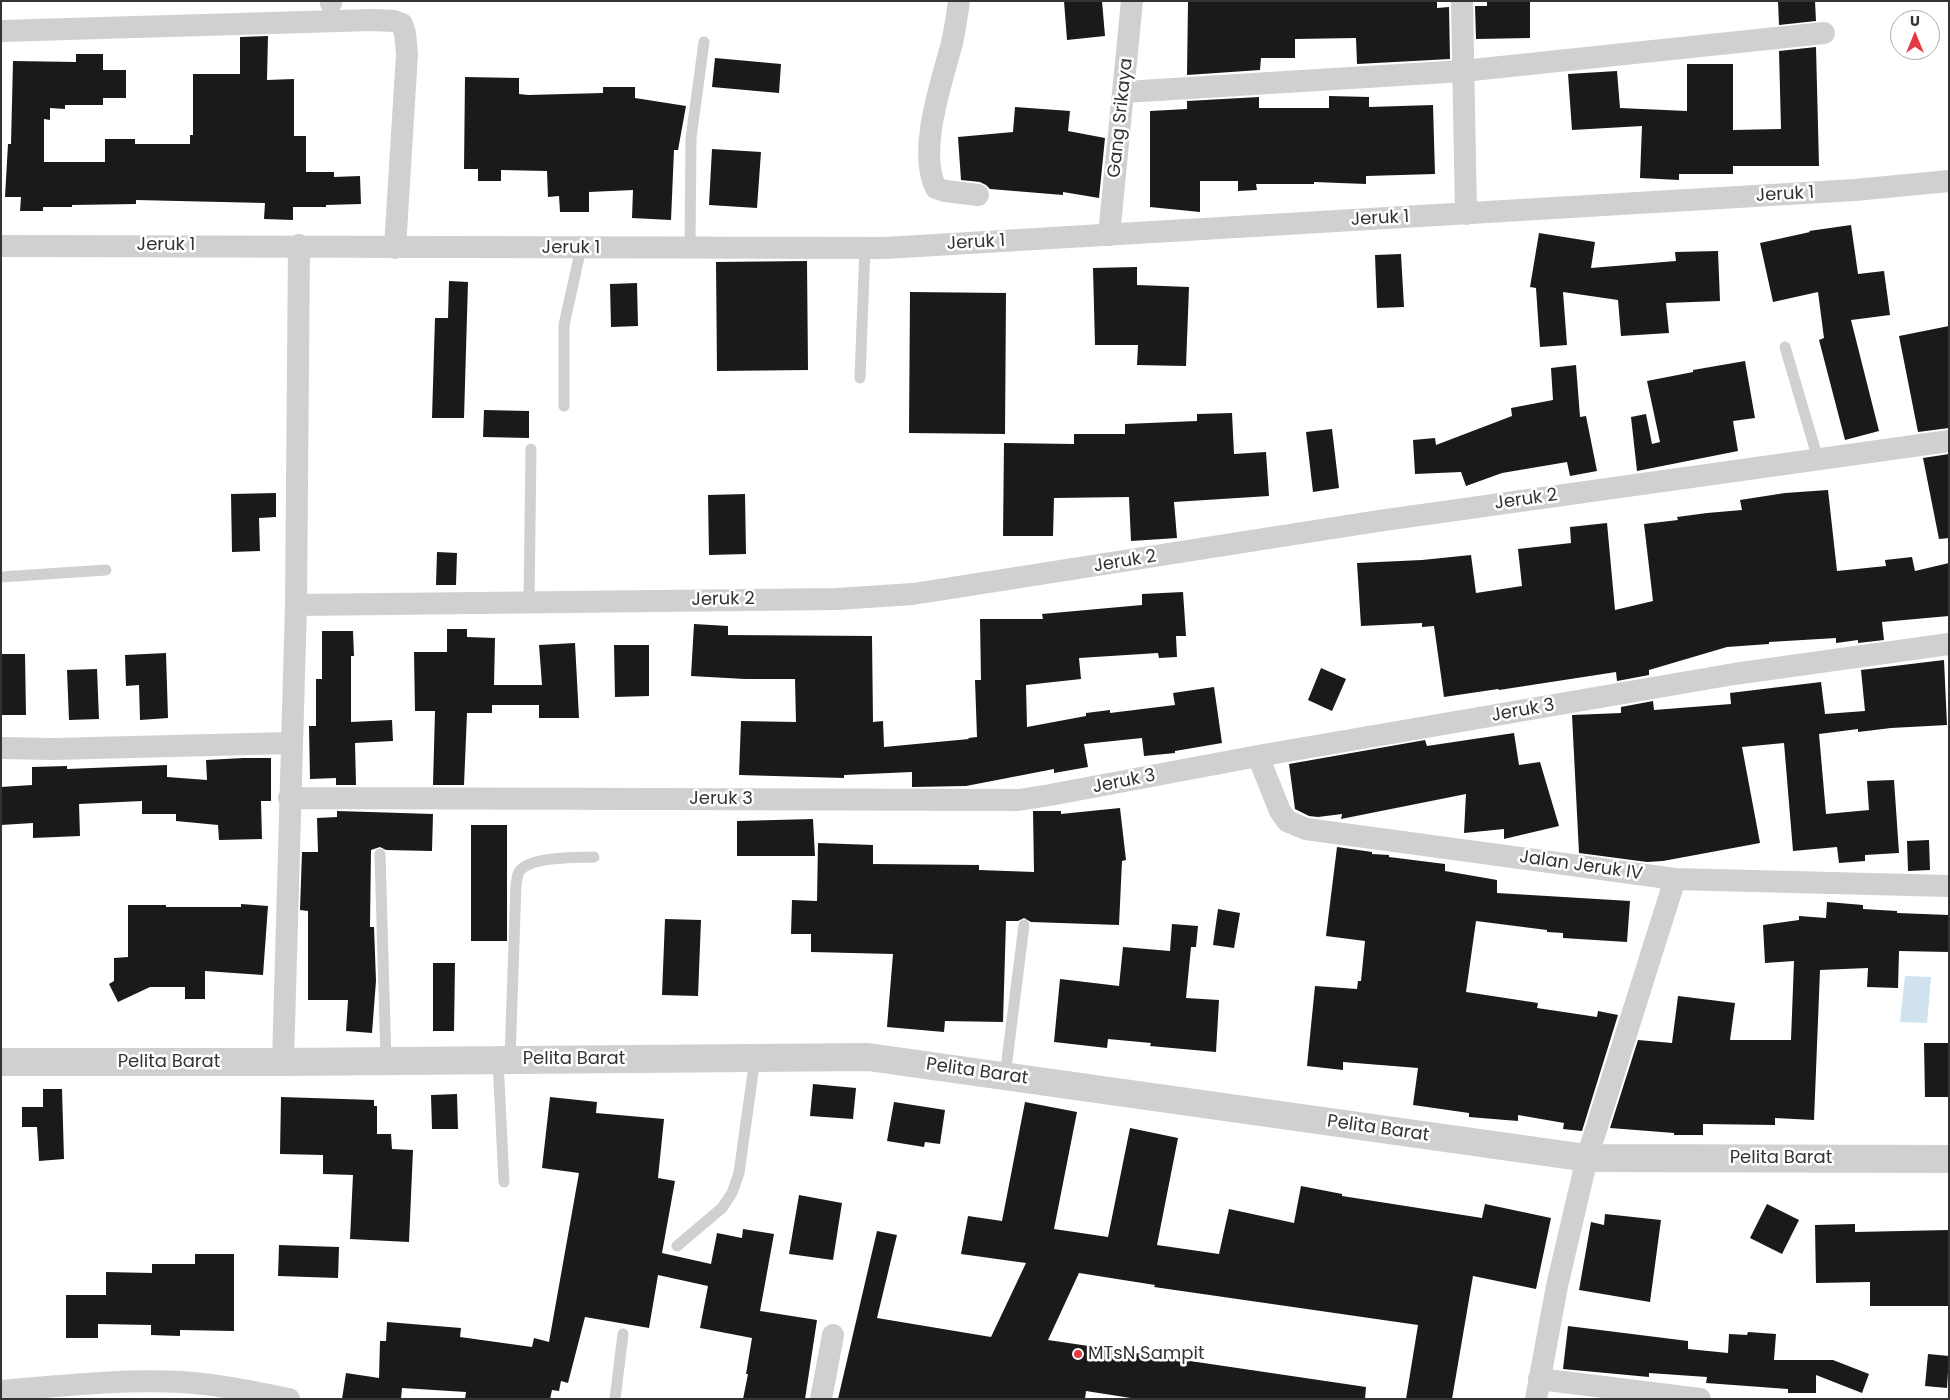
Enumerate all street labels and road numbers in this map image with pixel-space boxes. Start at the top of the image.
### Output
street label: Gang Srikaya [1104,57,1138,179]
street label: Jeruk 1 [1755,183,1815,207]
street label: Jeruk 1 [1350,207,1410,231]
street label: Jeruk 1 [946,231,1006,255]
street label: Jeruk 1 [137,234,195,256]
street label: Jeruk 1 [542,237,600,259]
street label: Jeruk 2 [1493,485,1559,515]
street label: Jeruk 2 [1092,546,1158,578]
street label: Jeruk 2 [691,589,755,611]
street label: Jeruk 3 [1490,695,1556,727]
street label: Jeruk 3 [1091,765,1157,799]
street label: Jeruk 3 [689,788,753,810]
street label: Jalan Jeruk IV [1518,847,1644,885]
street label: Pelita Barat [523,1048,625,1070]
street label: Pelita Barat [118,1051,220,1073]
street label: Pelita Barat [925,1054,1029,1090]
street label: Pelita Barat [1326,1111,1430,1147]
street label: Pelita Barat [1730,1147,1832,1169]

